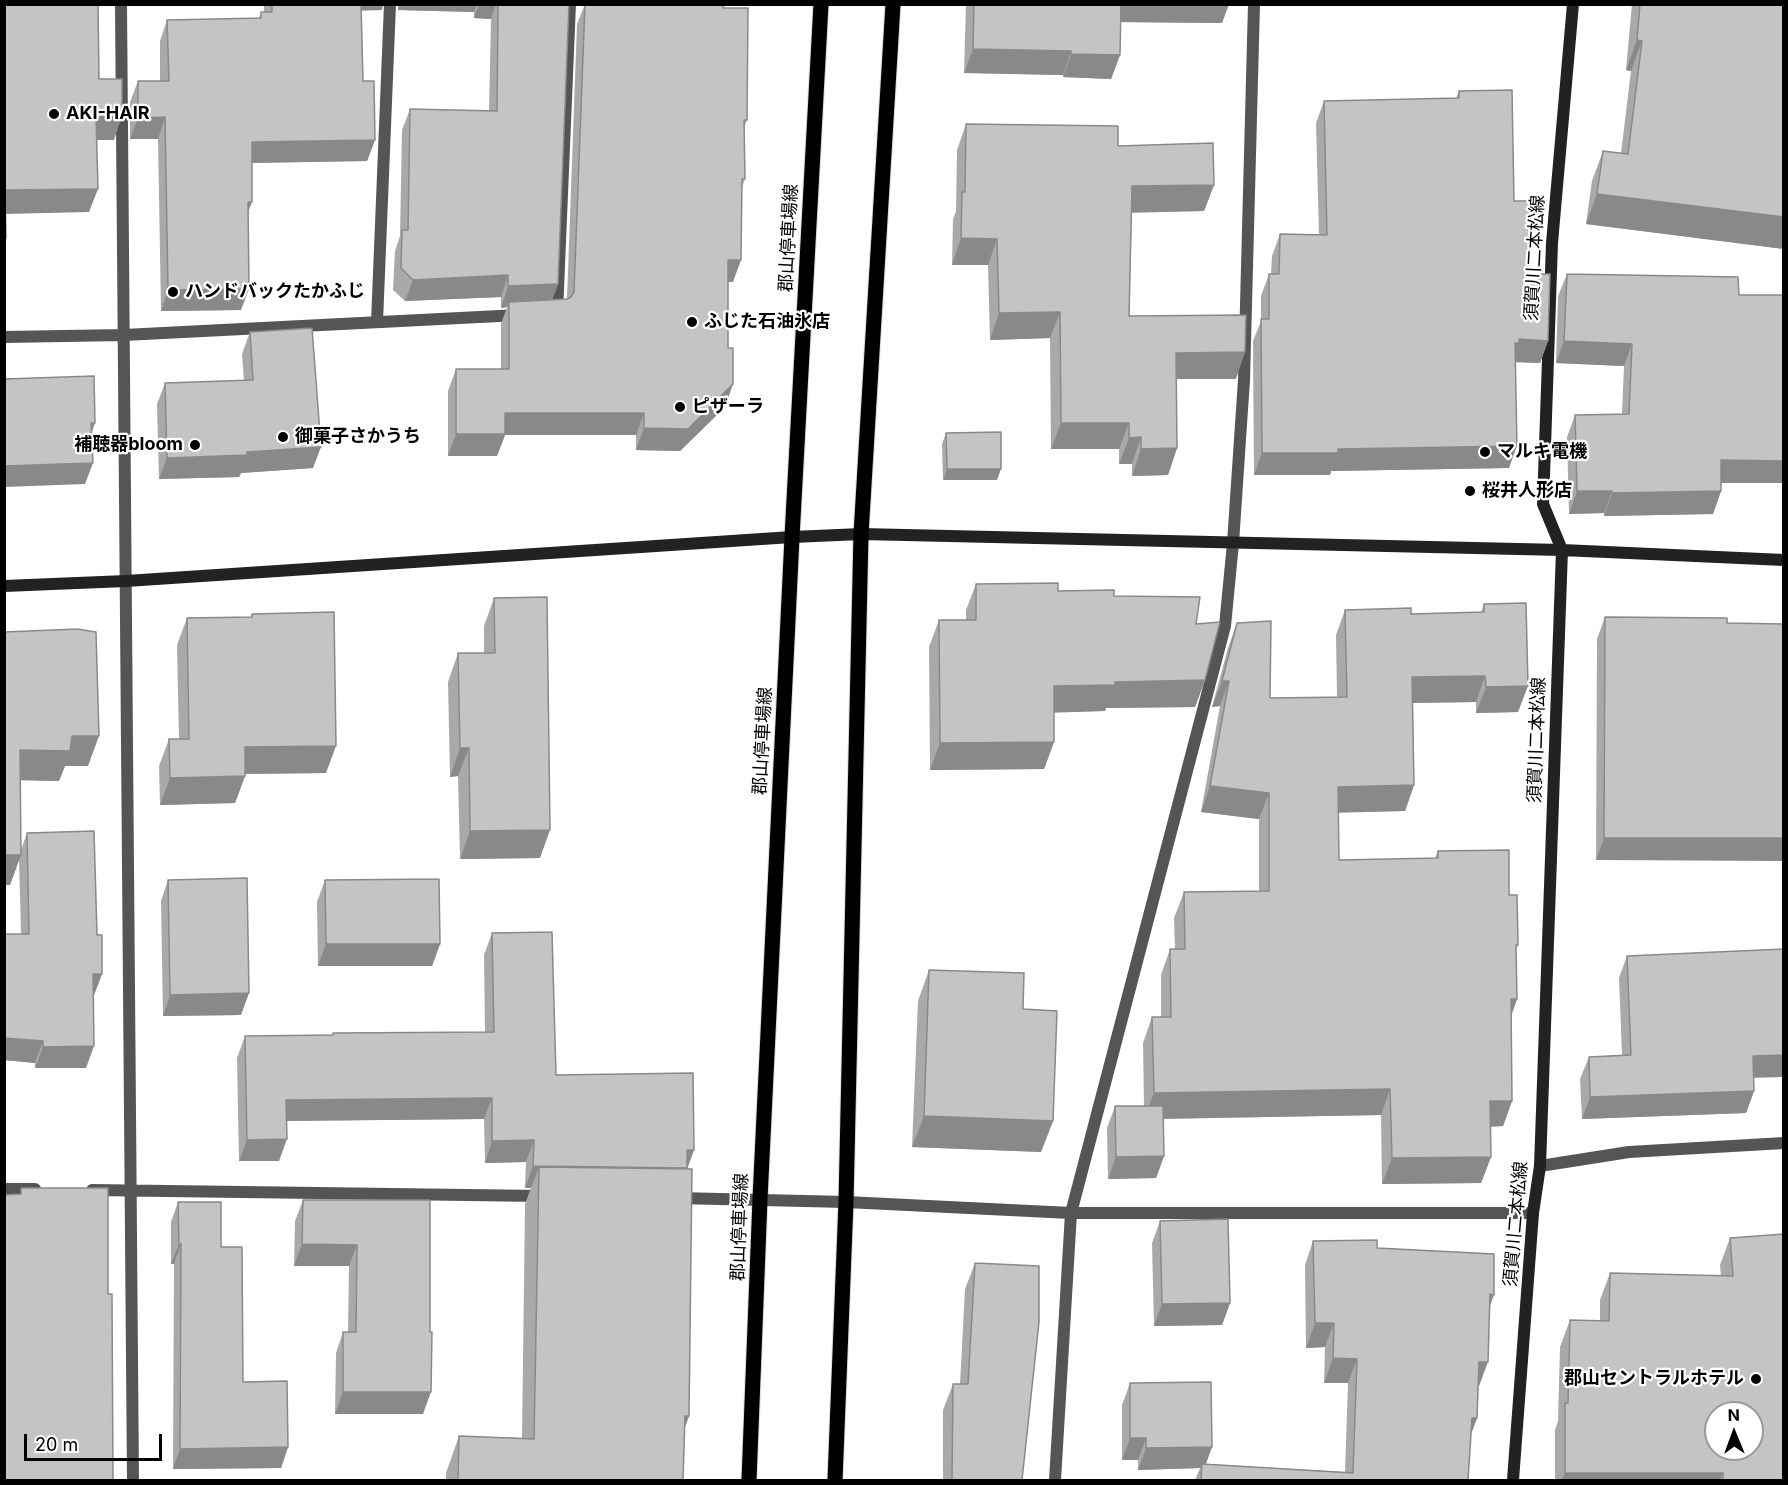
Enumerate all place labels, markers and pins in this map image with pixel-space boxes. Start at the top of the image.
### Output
place label: AKI-HAIR [66,103,150,125]
marker: AKI-HAIR [47,107,61,121]
place label: ハンドバックたかふじ [185,281,365,303]
marker: ハンドバックたかふじ [166,285,180,299]
place label: ふじた石油氷店 [704,311,830,333]
marker: ふじた石油氷店 [685,315,699,329]
place label: ピザーラ [692,396,764,418]
marker: ピザーラ [673,400,687,414]
place label: 御菓子さかうち [295,426,421,448]
marker: 御菓子さかうち [276,430,290,444]
place label: 補聴器bloom [74,434,183,456]
marker: 補聴器bloom [188,438,202,452]
place label: マルキ電機 [1497,441,1587,463]
marker: マルキ電機 [1478,445,1492,459]
place label: 桜井人形店 [1482,480,1572,502]
marker: 桜井人形店 [1463,484,1477,498]
place label: 郡山セントラルホテル [1564,1368,1744,1390]
marker: 郡山セントラルホテル [1749,1372,1763,1386]

